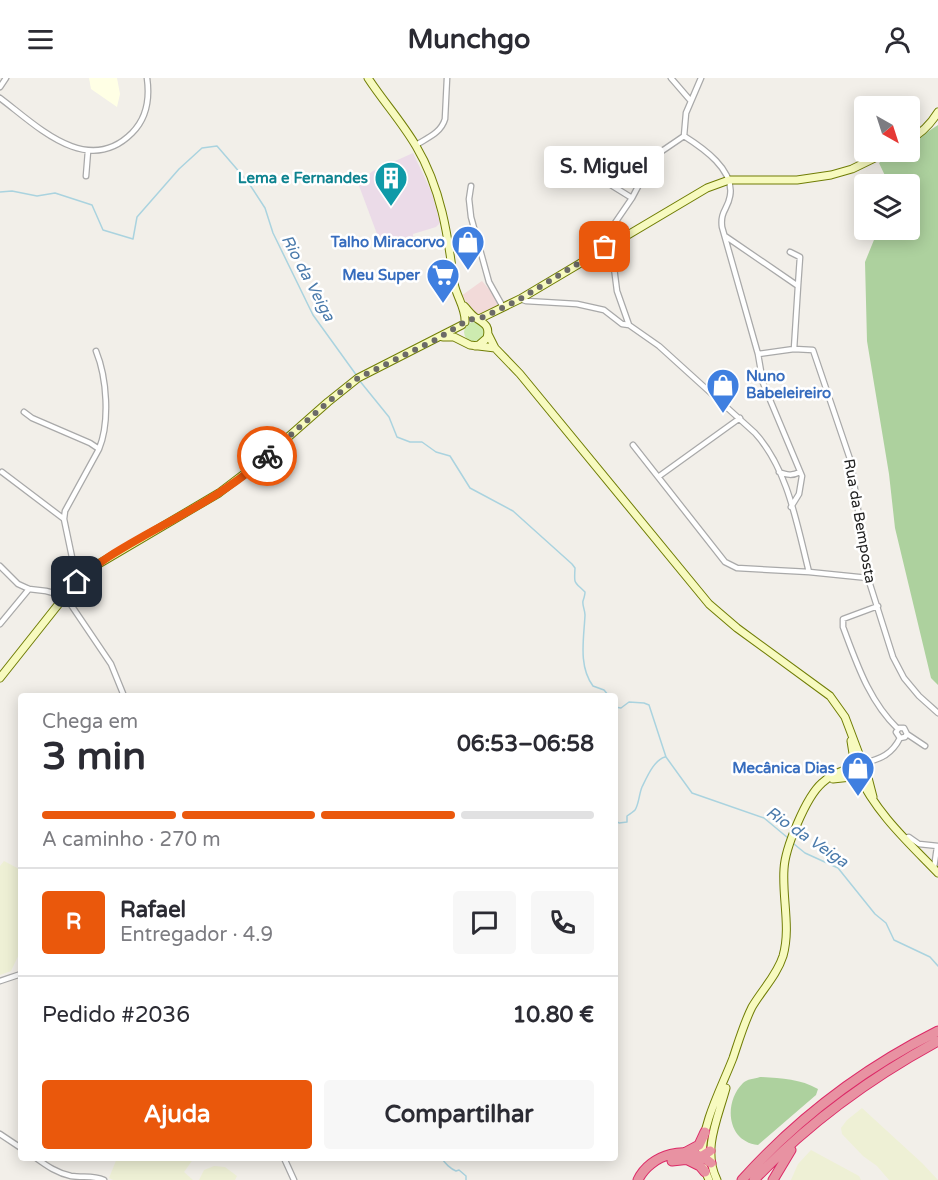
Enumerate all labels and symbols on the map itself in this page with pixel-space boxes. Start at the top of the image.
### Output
north arrow [854,96,920,162]
callout: S. Miguel [545,145,665,187]
building icon: Lema e Fernandes [373,160,409,207]
place label: Lema e Fernandes [238,169,368,187]
pin [579,221,630,272]
shop icon: Talho Miracorvo [450,224,486,271]
water label: Rio da Veiga [277,231,340,325]
place label: Talho Miracorvo [330,233,445,251]
supermarket icon: Meu Super [425,257,461,304]
place label: Meu Super [342,266,420,285]
shop icon: Nuno Babeleireiro [705,367,741,414]
place label: Nuno Babeleireiro [746,367,831,402]
courier [237,426,297,486]
street label: Rua da Bemposta [840,457,880,585]
pin [51,556,102,607]
shop icon: Mecânica Dias [840,750,876,797]
place label: Mecânica Dias [732,759,835,777]
water label: Rio da Veiga [762,802,853,872]

